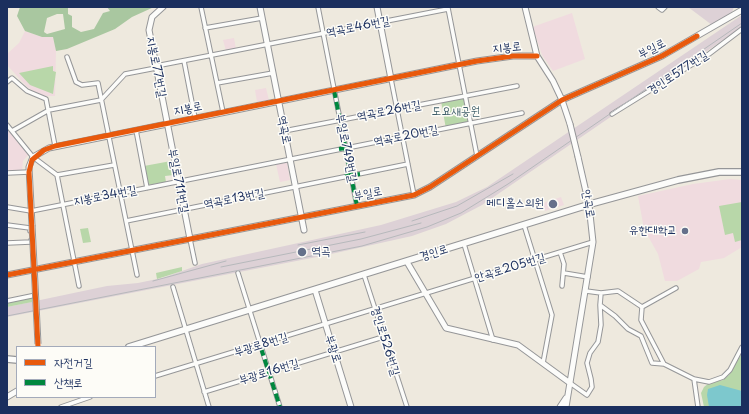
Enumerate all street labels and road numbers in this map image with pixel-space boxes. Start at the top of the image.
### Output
street label: 역곡로46번길 [325,14,391,40]
street label: 지봉로77번길 [143,35,169,99]
street label: 부일로 [636,36,668,62]
street label: 지봉로 [492,40,522,56]
street label: 경인로577번길 [645,48,711,98]
street label: 역곡로26번길 [356,98,422,124]
street label: 지봉로 [172,99,204,119]
street label: 부일로749번길 [332,113,360,183]
street label: 역곡로 [274,114,294,146]
street label: 역곡로20번길 [373,123,439,149]
street label: 부일로711번길 [165,147,191,215]
street label: 지봉로34번길 [72,183,138,209]
street label: 부일로 [352,184,384,204]
street label: 역곡로13번길 [202,186,266,212]
street label: 안곡로 [578,188,598,220]
street label: 경인로 [418,242,450,264]
street label: 안곡로205번길 [473,250,547,286]
street label: 경인로526번길 [368,304,402,378]
street label: 부광로8번길 [232,330,290,360]
street label: 부광로 [322,333,344,365]
street label: 부광로16번길 [237,356,301,388]

